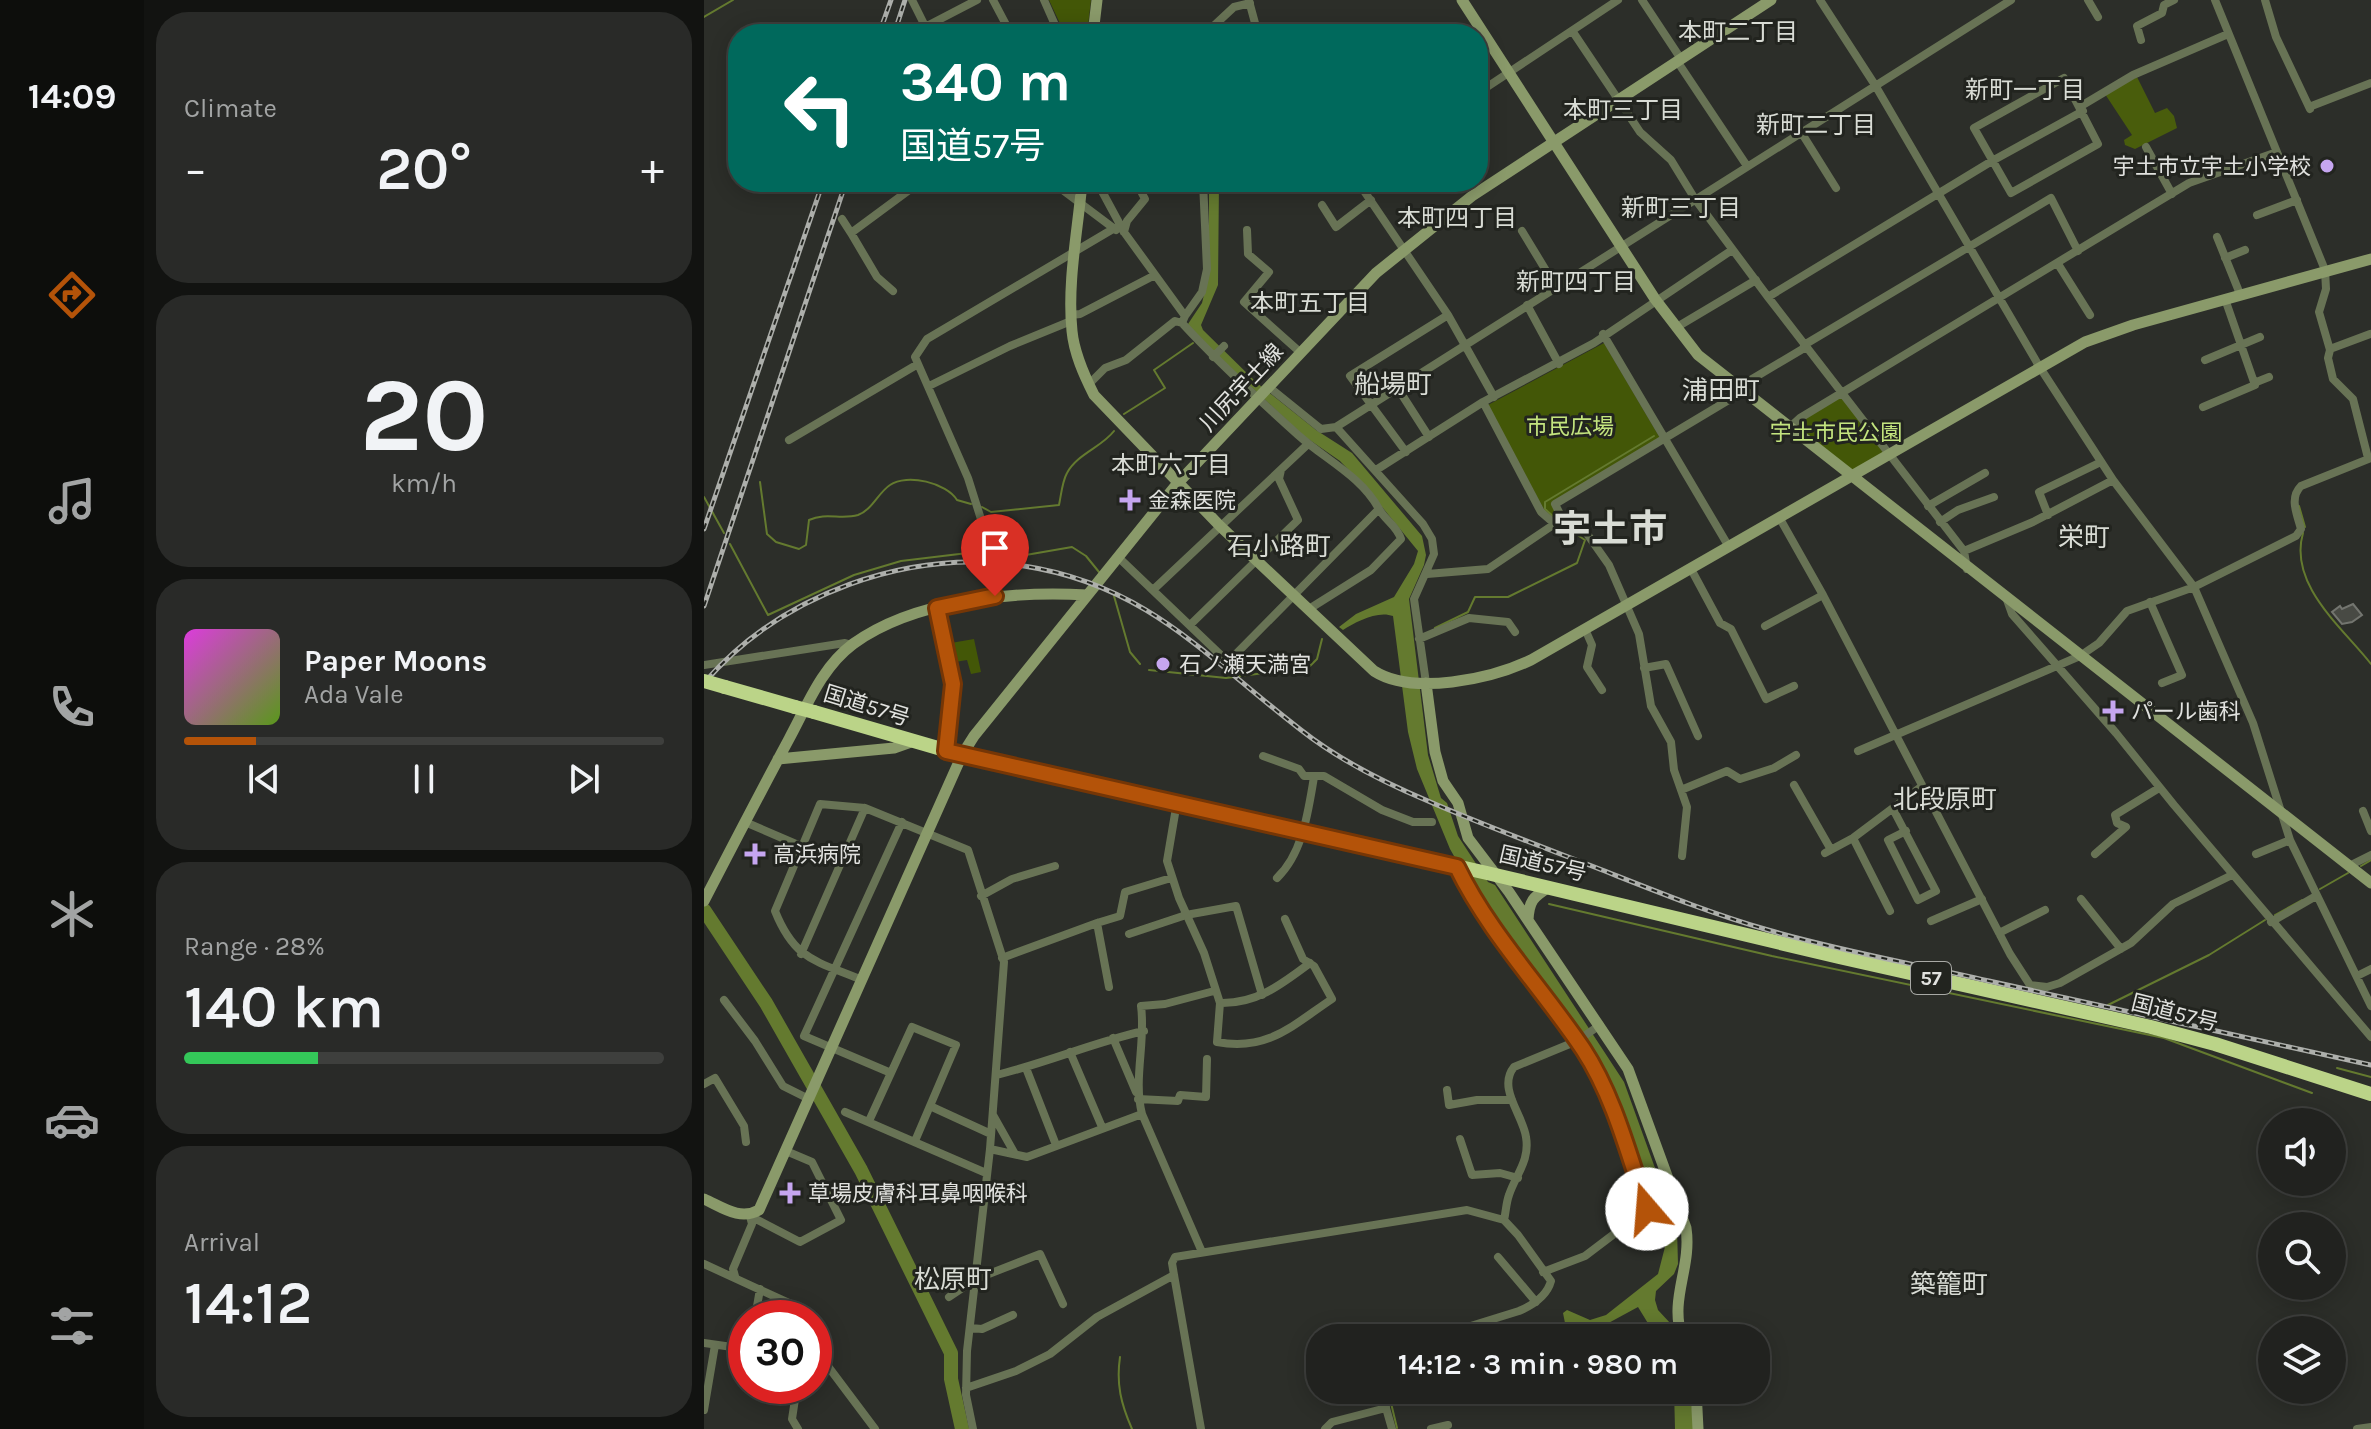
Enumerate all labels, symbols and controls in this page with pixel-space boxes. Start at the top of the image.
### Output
district label: 本町二丁目 [1678,18,1798,46]
text: 340 m [900,49,1071,114]
icon: left [768,56,872,160]
text: 14:09 [28,75,116,117]
district label: 新町一丁目 [1965,76,2085,104]
text: Climate [184,93,277,124]
district label: 本町三丁目 [1563,96,1683,124]
district label: 新町二丁目 [1756,111,1876,139]
text: 国道57号 [900,125,1045,167]
text: 20° [376,134,472,204]
text: − [184,144,207,195]
text: + [641,144,664,195]
place label: 宇土市立宇土小学校 [2113,154,2311,180]
marker: 宇土市立宇土小学校 [2318,157,2336,175]
district label: 新町三丁目 [1621,194,1741,222]
district label: 本町四丁目 [1397,204,1517,232]
icon: directions [44,267,100,323]
district label: 新町四丁目 [1516,268,1636,296]
district label: 本町五丁目 [1250,289,1370,317]
street label: 川尻宇土線 [1195,339,1289,437]
text: 20 [360,355,488,476]
district label: 船場町 [1354,369,1432,400]
district label: 浦田町 [1682,375,1760,406]
park label: 市民広場 [1526,414,1614,440]
park label: 宇土市民公園 [1770,420,1902,446]
district label: 本町六丁目 [1111,451,1231,479]
text: km/h [391,468,457,499]
icon: music [44,473,100,529]
place label: 金森医院 [1148,488,1236,514]
marker: 金森医院 [1119,489,1141,511]
district label: 宇土市 [1553,507,1667,552]
pin [961,514,1029,596]
district label: 栄町 [2058,522,2110,553]
icon: arrive [973,526,1017,570]
district label: 石小路町 [1227,531,1331,562]
text: Paper Moons [304,643,487,679]
place label: 石ノ瀬天満宮 [1179,652,1311,678]
marker: 石ノ瀬天満宮 [1154,655,1172,673]
icon: phone [44,679,100,735]
text: Ada Vale [304,679,404,710]
street label: 国道57号 [820,681,913,731]
place label: パール歯科 [2131,699,2241,725]
marker: パール歯科 [2102,700,2124,722]
icon: previous [242,757,286,801]
icon: pause [402,757,446,801]
icon: next [562,757,606,801]
district label: 北段原町 [1893,784,1997,815]
street label: 国道57号 [1497,841,1589,887]
place label: 高浜病院 [773,842,861,868]
marker: 高浜病院 [744,843,766,865]
icon: climate [44,886,100,942]
text: Range · 28% [184,931,325,962]
road number: 57 [1911,962,1951,994]
text: 140 km [184,972,384,1042]
street label: 国道57号 [2129,990,2221,1036]
icon: car [44,1092,100,1148]
map controls [2258,1108,2346,1404]
button: sound [2258,1108,2346,1196]
position arrow [1605,1167,1689,1251]
place label: 草場皮膚科耳鼻咽喉科 [808,1181,1028,1207]
marker: 草場皮膚科耳鼻咽喉科 [779,1182,801,1204]
button: search [2258,1212,2346,1300]
text: Arrival [184,1227,260,1258]
district label: 松原町 [914,1264,992,1295]
text: 14:12 [184,1268,312,1338]
district label: 築籠町 [1910,1269,1988,1300]
icon: filters [44,1298,100,1354]
speed limit sign: 30 [728,1300,832,1404]
button: layers [2258,1316,2346,1404]
text: 14:12 · 3 min · 980 m [1398,1346,1678,1382]

